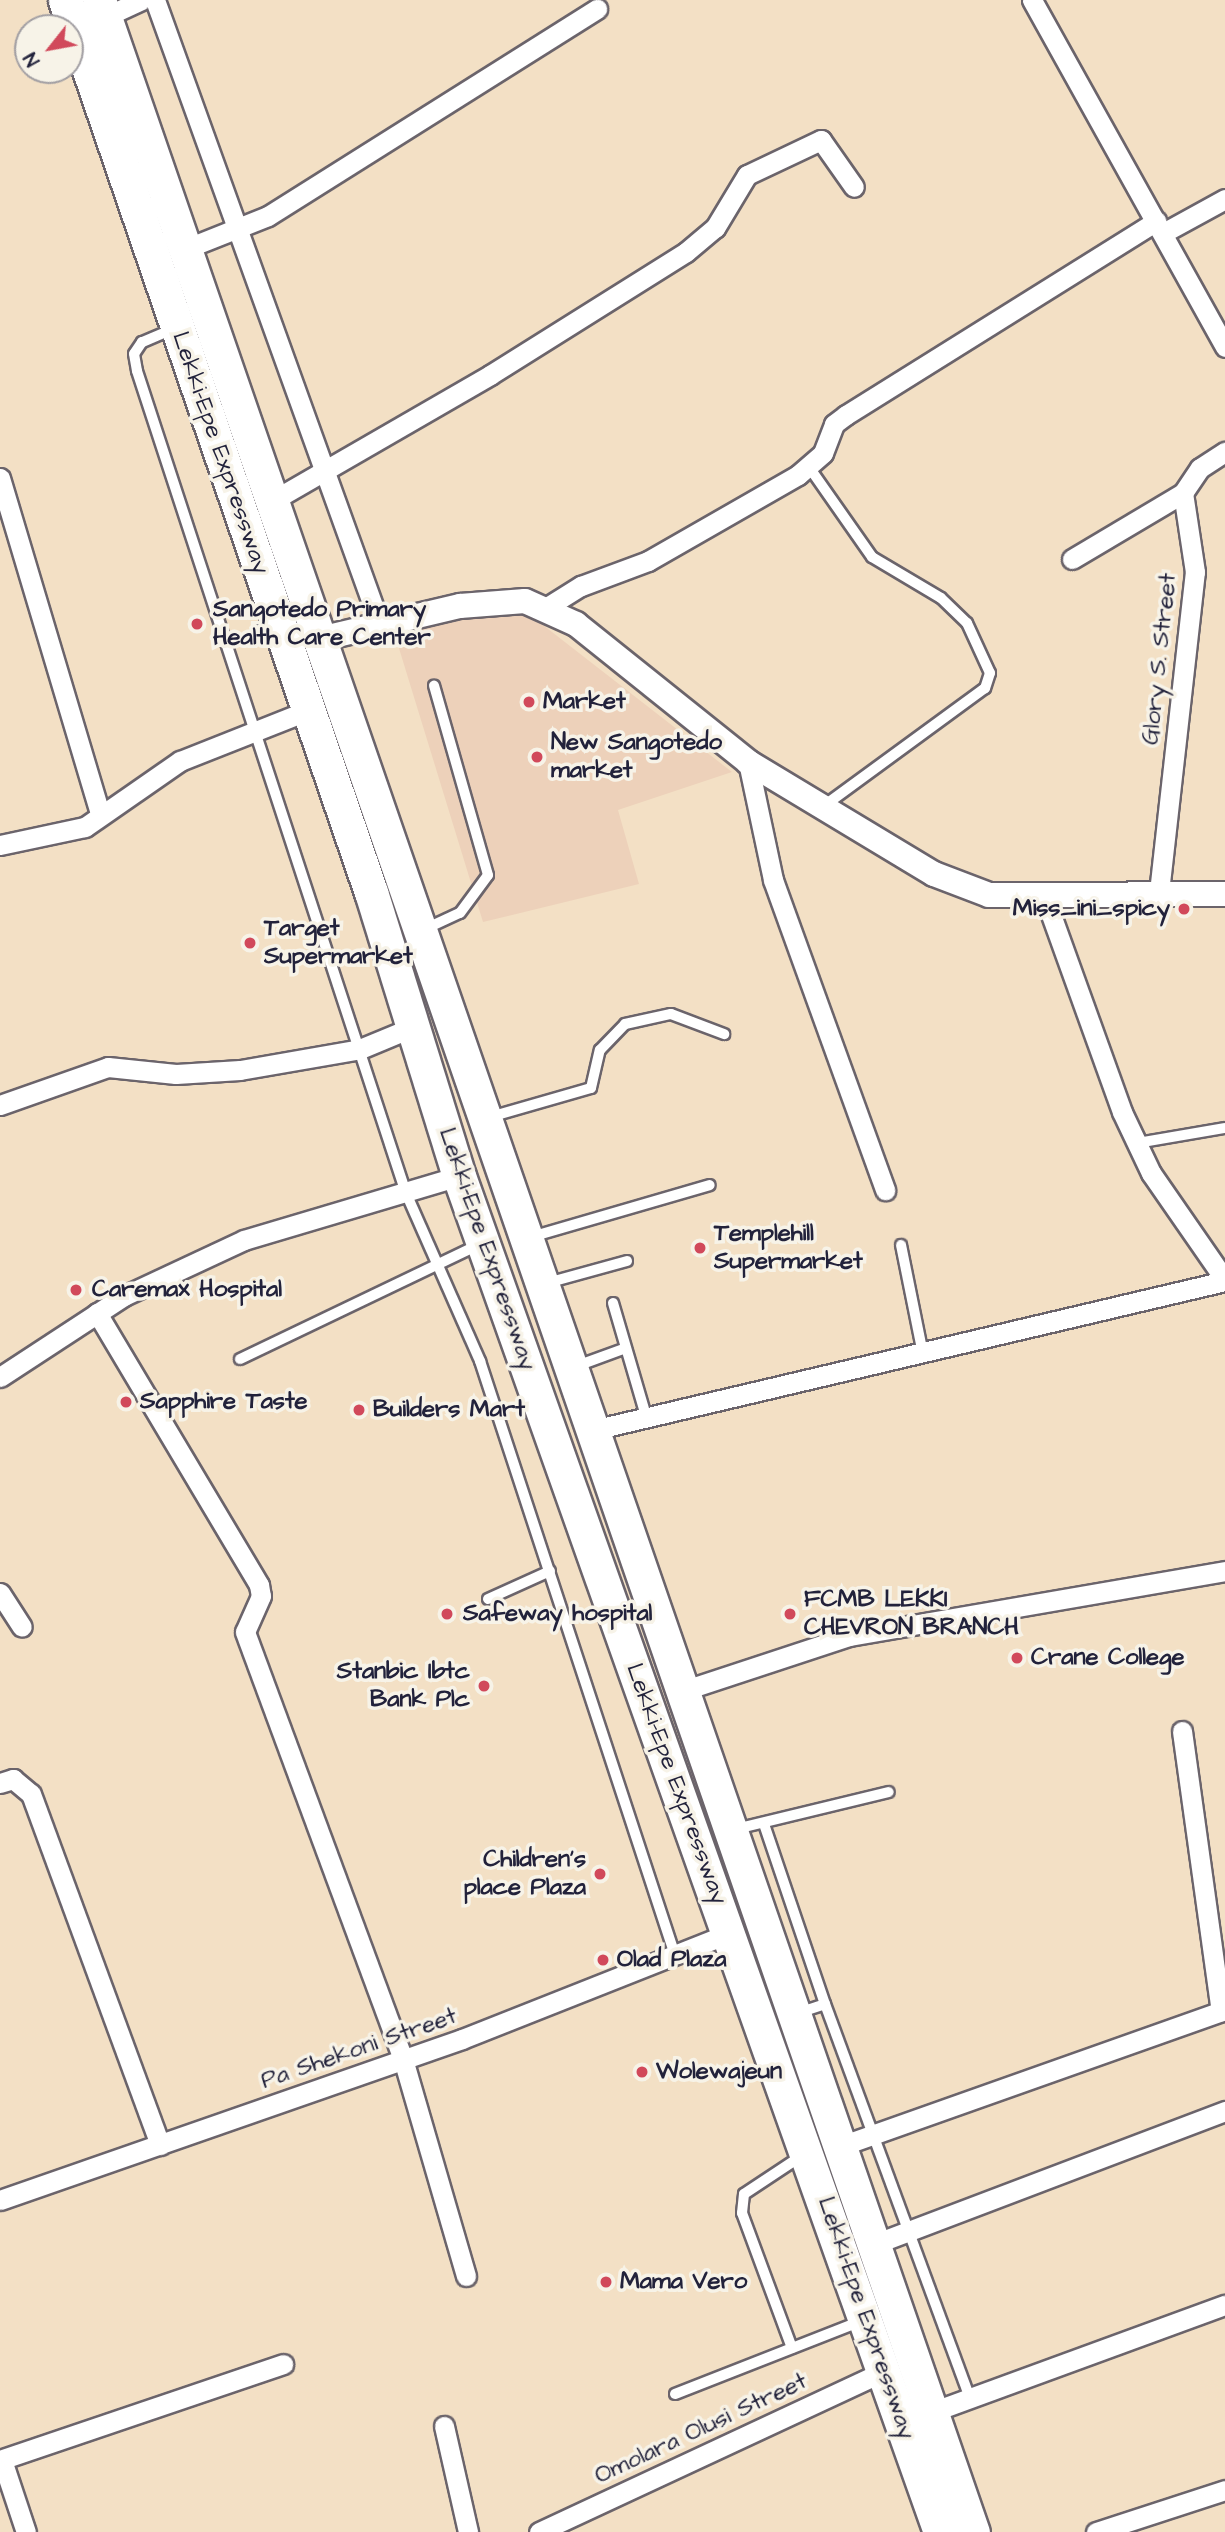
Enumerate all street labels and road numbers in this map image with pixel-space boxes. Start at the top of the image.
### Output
street label: Lekki-Epe Expressway [165,328,275,578]
street label: Glory S. Street [1137,572,1183,746]
street label: Lekki-Epe Expressway [432,1124,542,1374]
street label: Lekki-Epe Expressway [619,1660,733,1908]
street label: Pa Shekoni Street [257,2002,461,2096]
street label: Lekki-Epe Expressway [811,2193,921,2443]
street label: Omolara Olusi Street [590,2367,812,2491]

